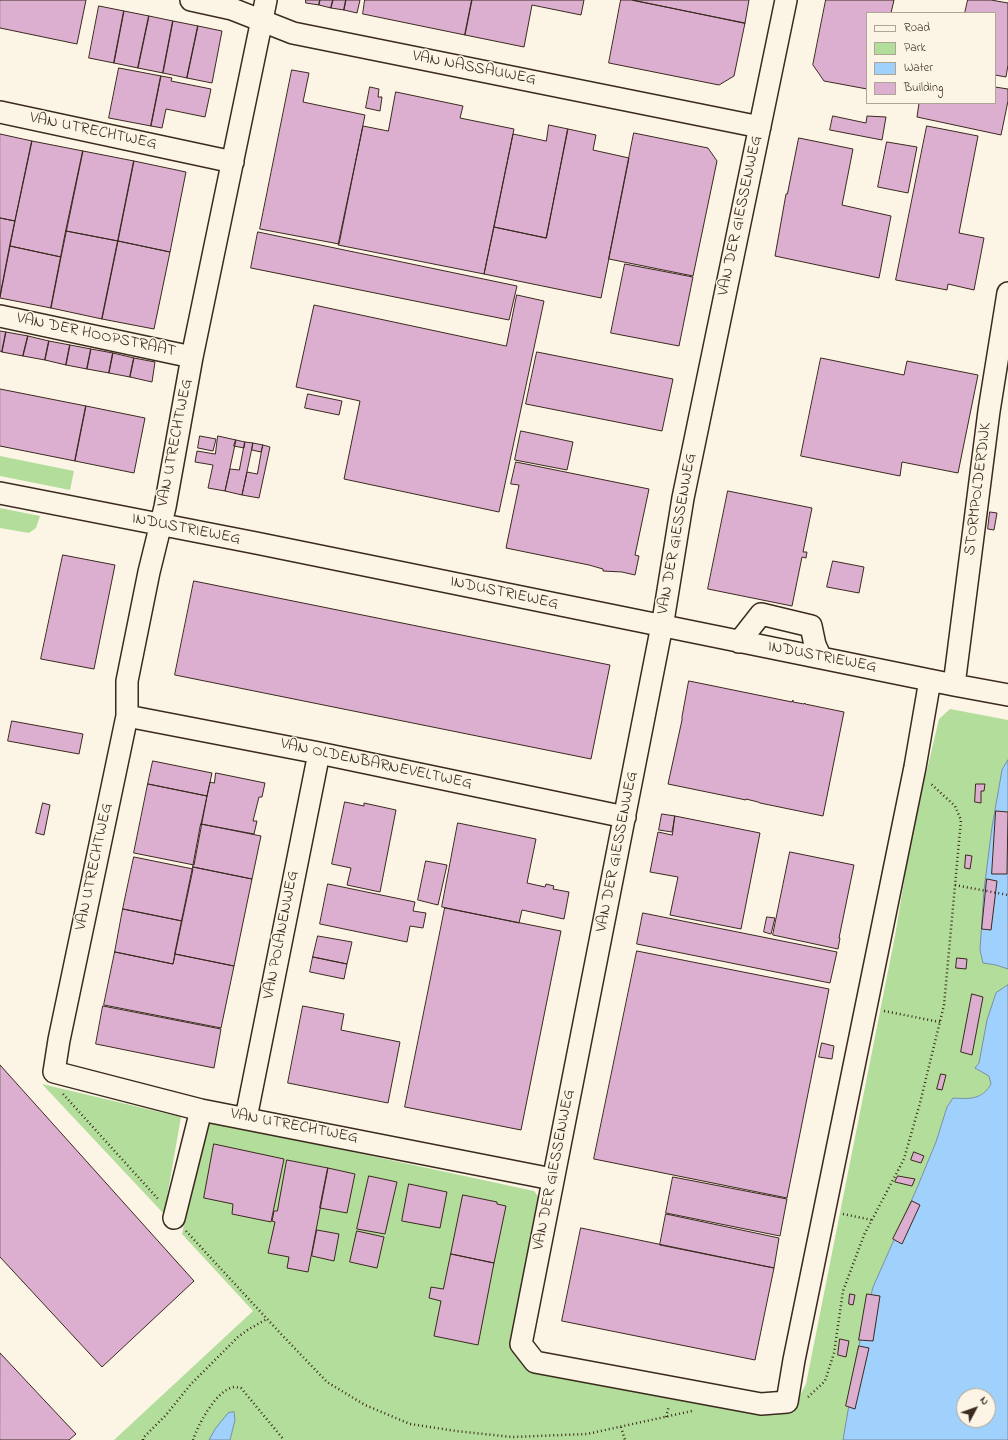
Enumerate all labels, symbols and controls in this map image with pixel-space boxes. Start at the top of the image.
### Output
legend [866,12,996,104]
text: Road [904,19,930,37]
text: Park [904,39,926,57]
street label: VAN NASSAUWEG [411,48,537,90]
text: Water [904,59,933,77]
text: Building [904,79,943,97]
street label: VAN UTRECHTWEG [28,109,158,155]
street label: VAN DER GIESSENWEG [715,134,767,298]
street label: VAN DER HOOPSTRAAT [15,310,177,362]
street label: VAN UTRECHTWEG [154,378,198,508]
street label: STORMPOLDERDIJK [961,422,997,556]
street label: VAN DER GIESSENWEG [654,452,702,616]
street label: INDUSTRIEWEG [130,510,242,550]
street label: INDUSTRIEWEG [448,573,560,615]
street label: INDUSTRIEWEG [766,638,878,678]
street label: VAN OLDENBARNEVELTWEG [279,735,473,795]
street label: VAN DER GIESSENWEG [593,770,643,934]
street label: VAN UTRECHTWEG [72,802,118,932]
street label: VAN POLANENWEG [260,869,304,1001]
street label: VAN DER GIESSENWEG [530,1088,580,1252]
street label: VAN UTRECHTWEG [229,1105,359,1149]
north arrow [956,1388,996,1428]
text: N [976,1393,993,1409]

